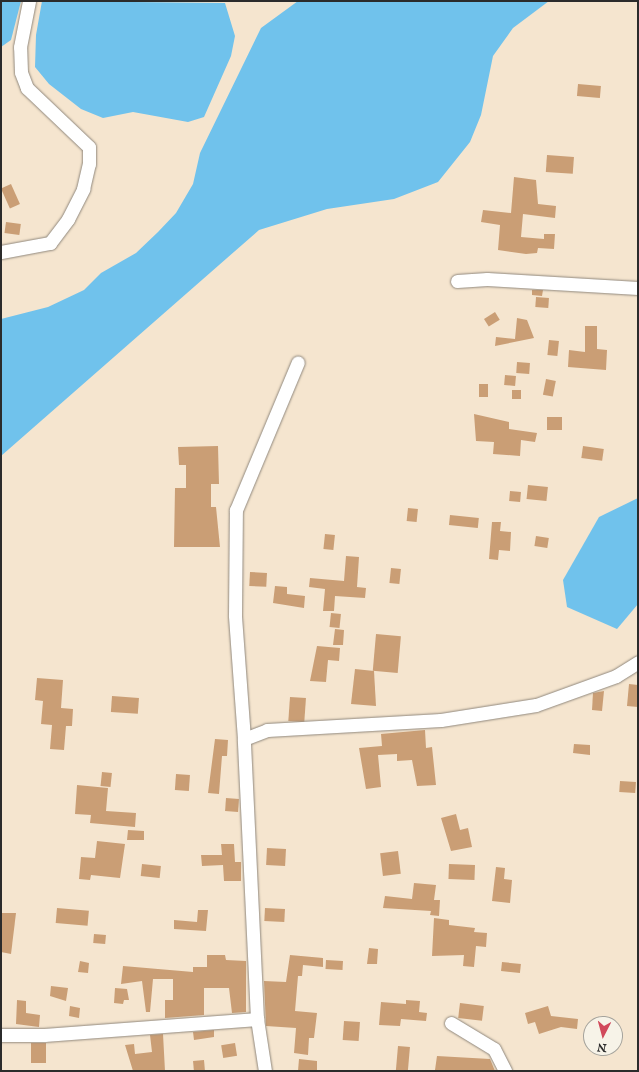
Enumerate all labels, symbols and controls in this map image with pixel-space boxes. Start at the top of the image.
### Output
north arrow [583,1016,623,1056]
text: N [596,1039,607,1054]

